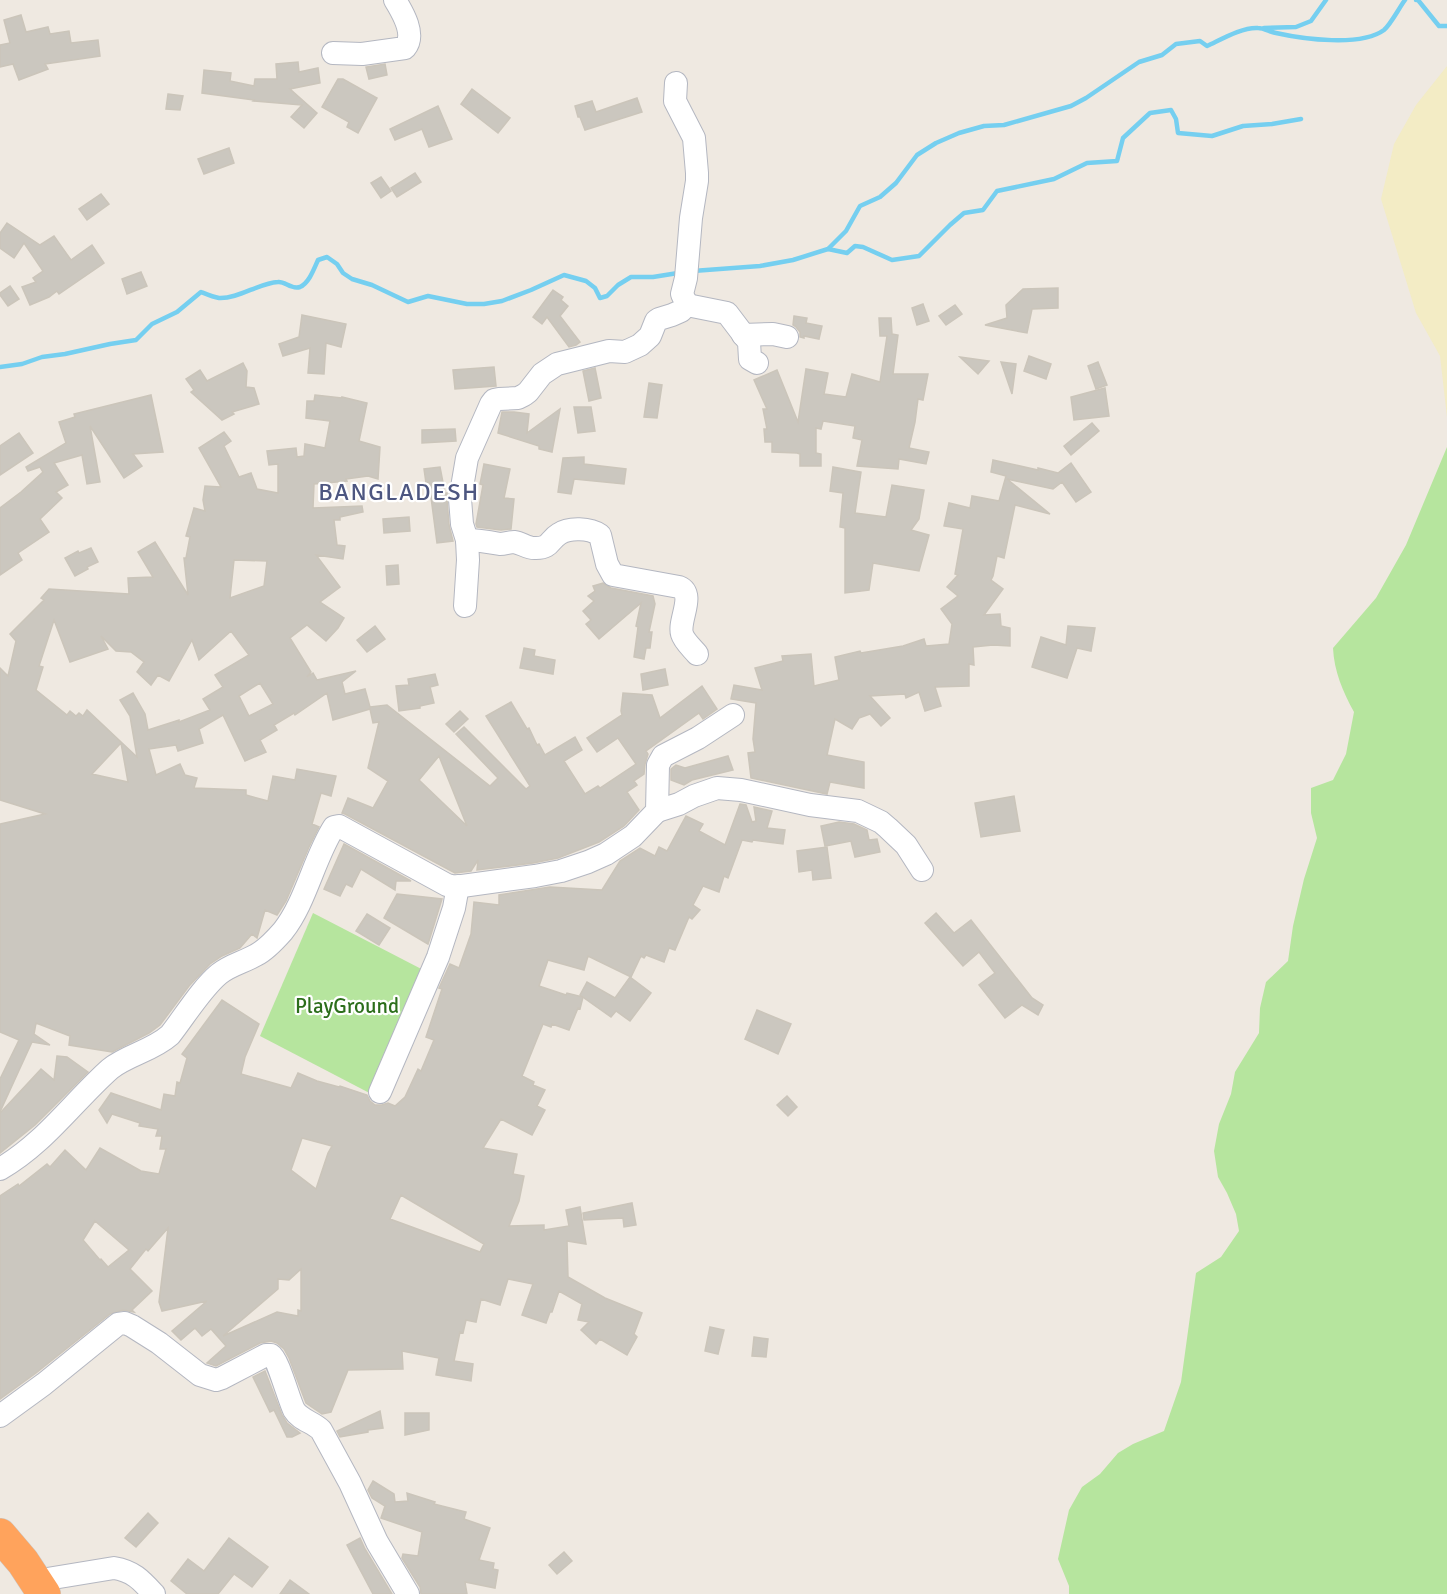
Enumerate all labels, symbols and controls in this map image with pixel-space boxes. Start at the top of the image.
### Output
district label: BANGLADESH [318,477,480,507]
park label: PlayGround [295,993,399,1019]

